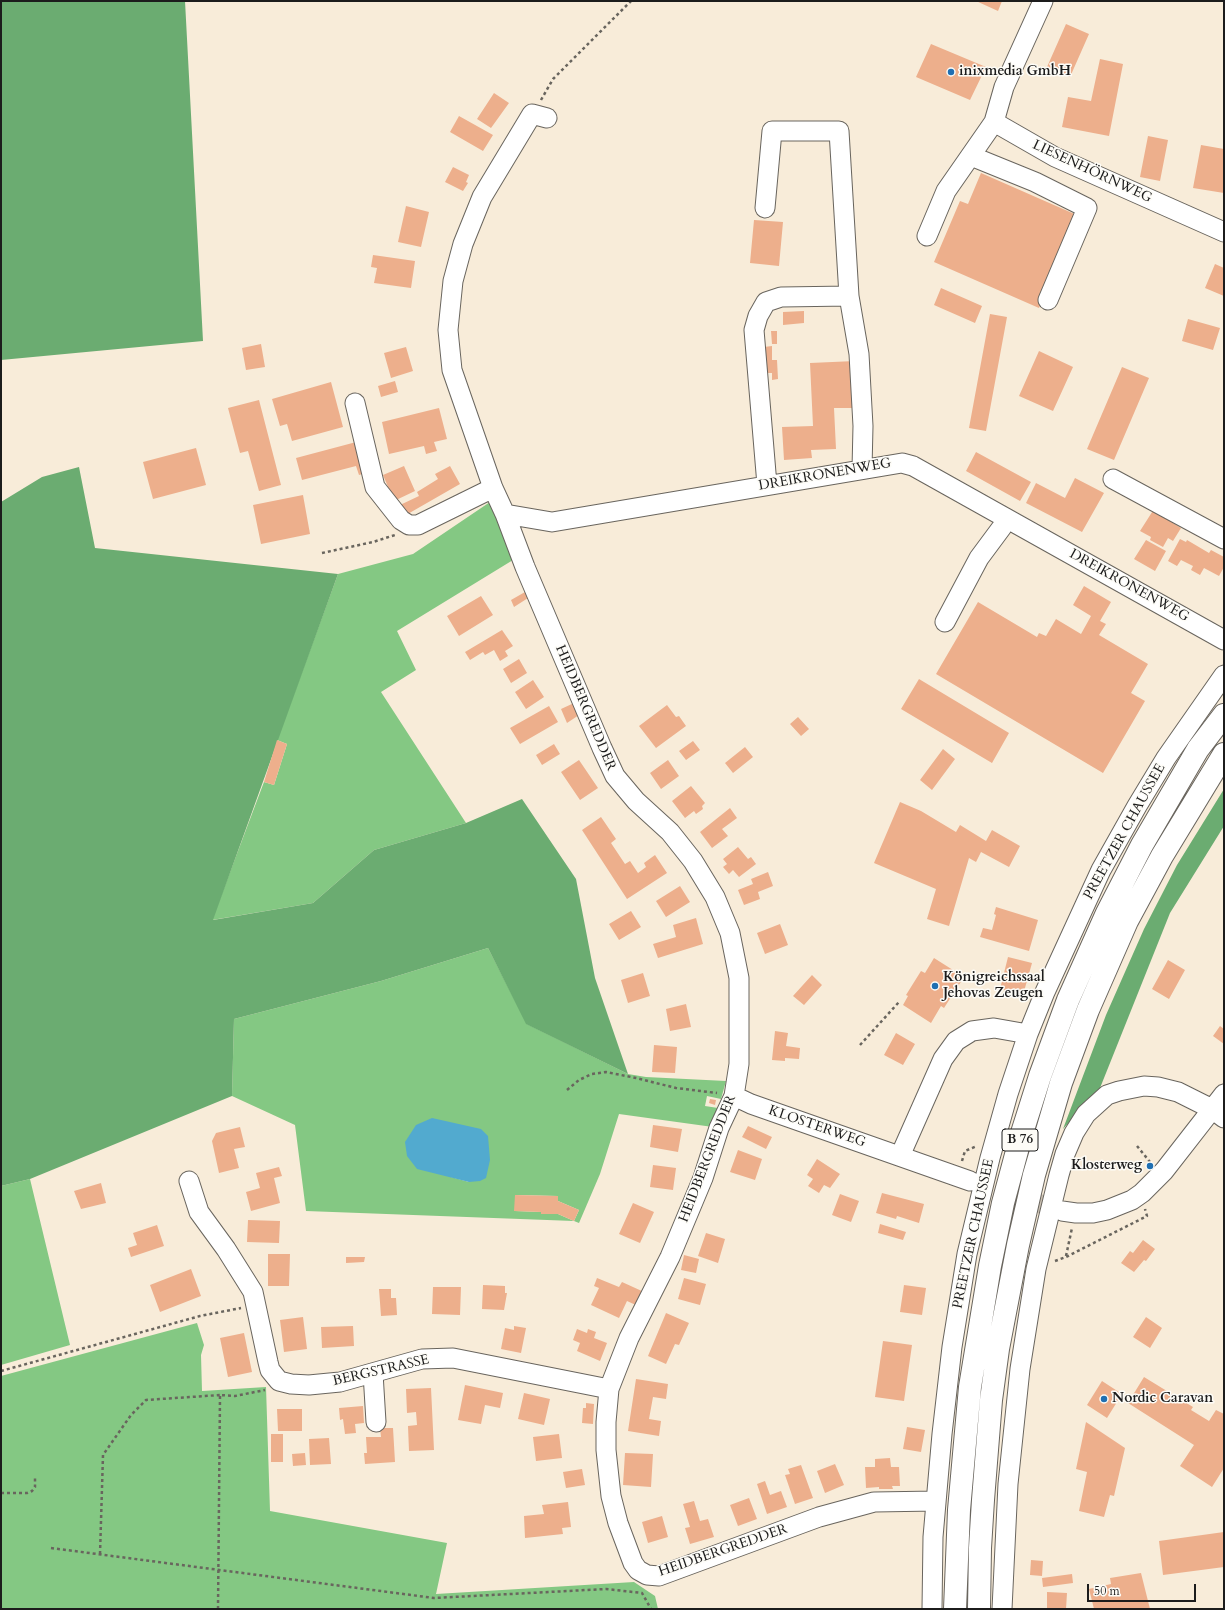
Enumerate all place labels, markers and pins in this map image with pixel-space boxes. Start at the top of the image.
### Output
place label: inixmedia GmbH [959,64,1071,80]
marker: inixmedia GmbH [946,67,956,77]
place label: Königreichssaal Jehovas Zeugen [943,970,1045,1002]
marker: Königreichssaal Jehovas Zeugen [930,981,940,991]
place label: Klosterweg [1071,1158,1142,1174]
marker: Klosterweg [1145,1161,1155,1171]
place label: Nordic Caravan [1112,1391,1213,1407]
marker: Nordic Caravan [1099,1394,1109,1404]

